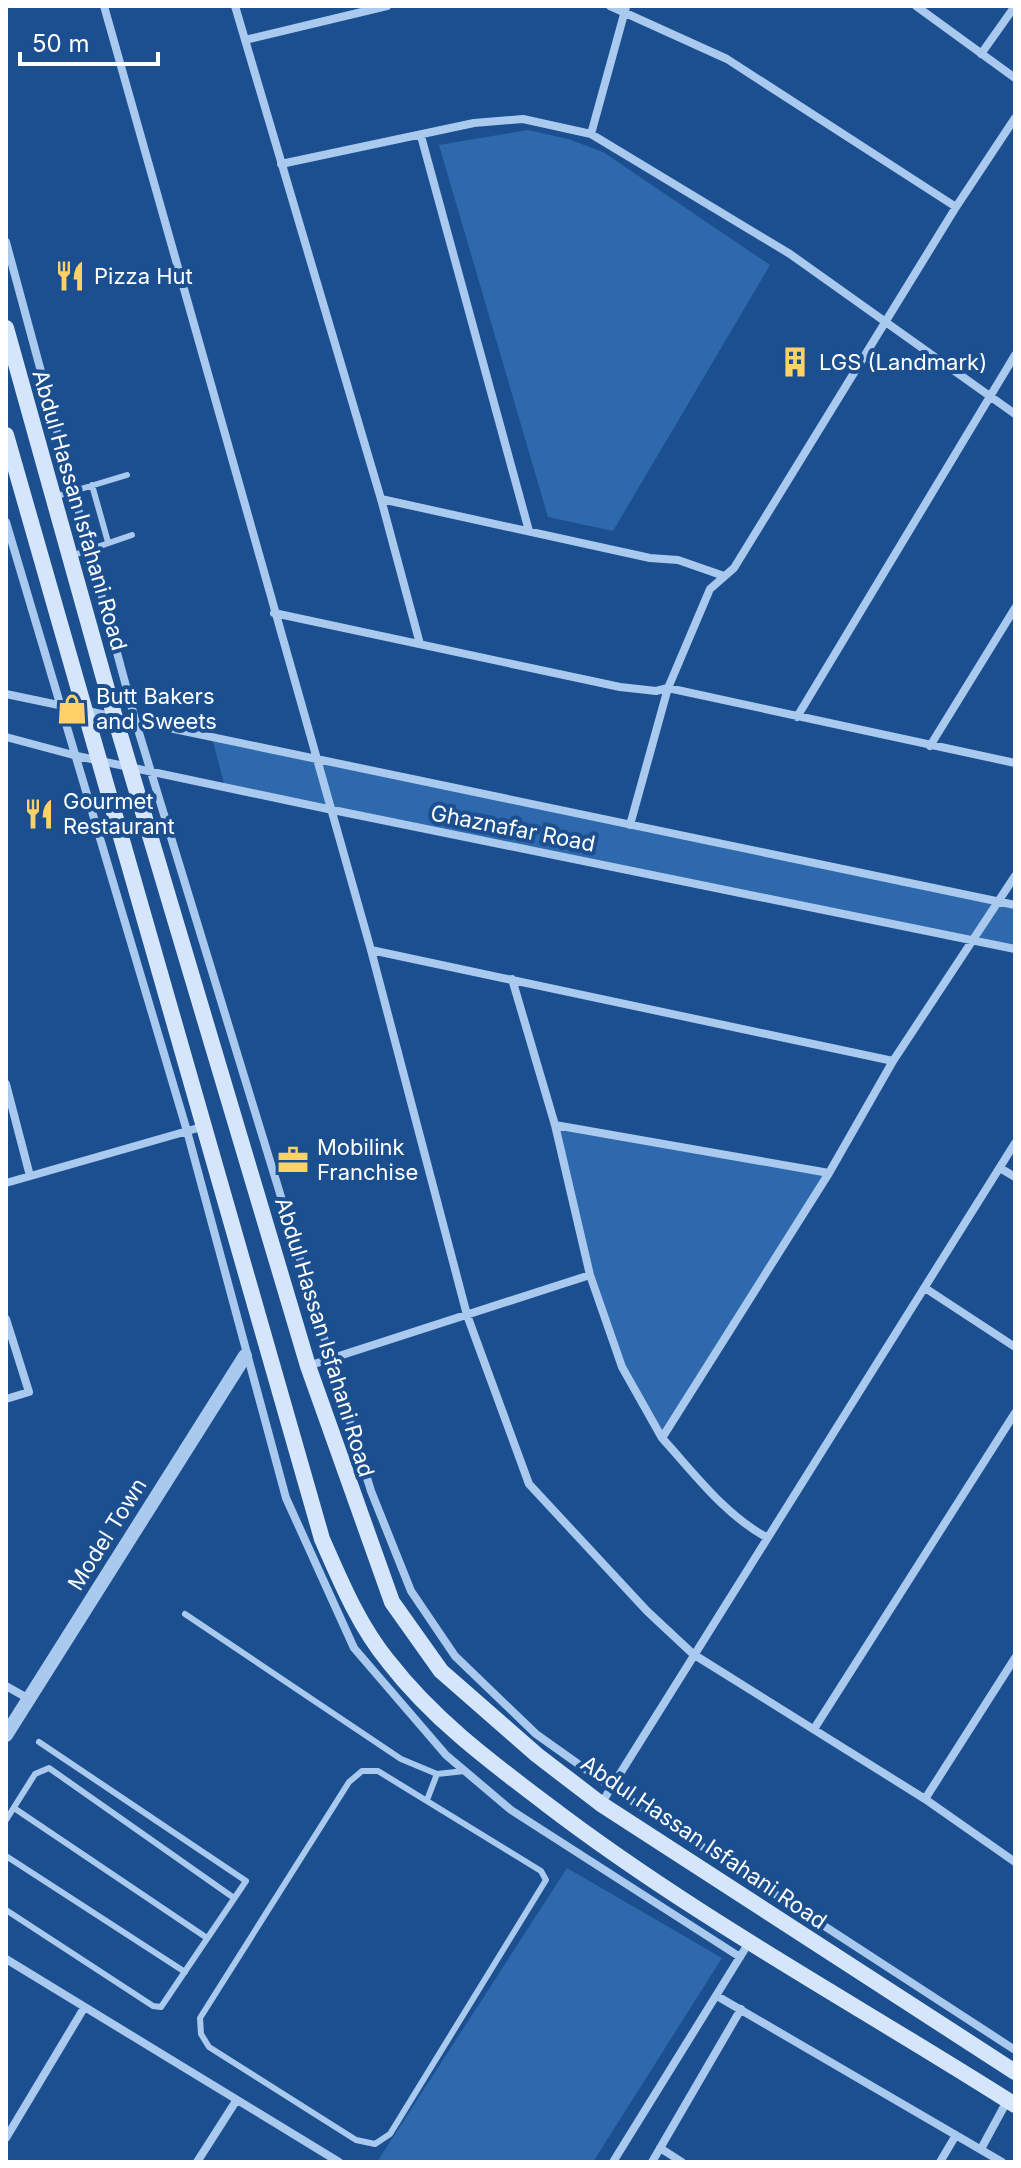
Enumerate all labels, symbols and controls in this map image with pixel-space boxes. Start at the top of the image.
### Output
scale bar [20,16,158,66]
text: 50 m [32,29,90,58]
restaurant icon: Pizza Hut [53,259,87,293]
place label: Pizza Hut [94,263,193,289]
building icon: LGS (Landmark) [778,345,812,379]
place label: LGS (Landmark) [819,349,987,375]
street label: Abdul Hassan Isfahani Road [27,367,133,653]
place label: Butt Bakers and Sweets [96,683,217,734]
shop icon: Butt Bakers and Sweets [55,692,89,726]
place label: Gourmet Restaurant [63,788,175,839]
restaurant icon: Gourmet Restaurant [22,797,56,831]
street label: Ghaznafar Road [429,799,597,857]
place label: Mobilink Franchise [317,1134,418,1185]
office icon: Mobilink Franchise [276,1143,310,1177]
street label: Abdul Hassan Isfahani Road [270,1194,380,1480]
street label: Model Town [62,1473,152,1595]
street label: Abdul Hassan Isfahani Road [576,1750,832,1934]

